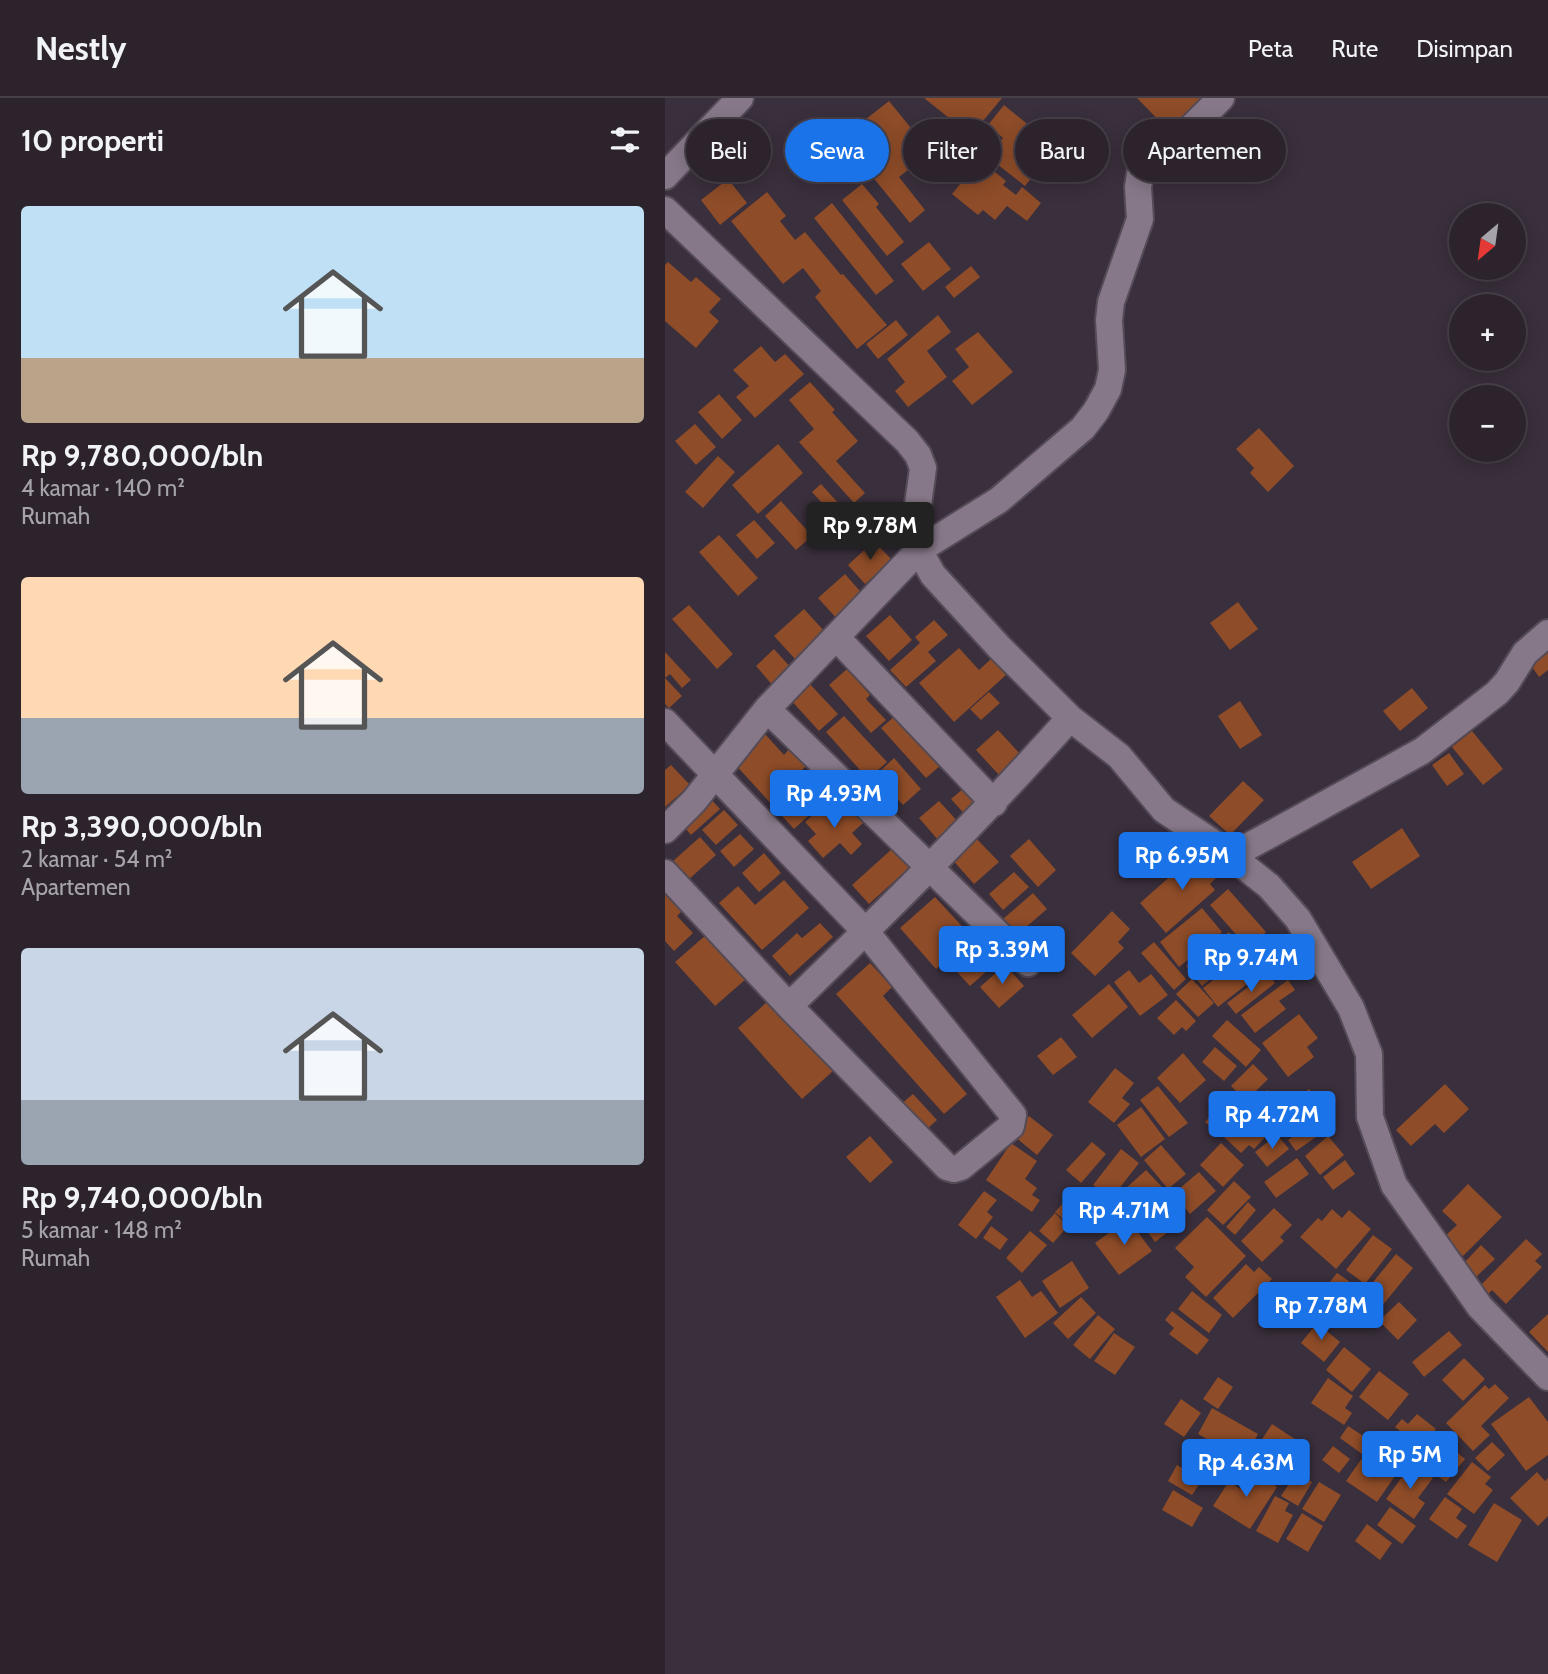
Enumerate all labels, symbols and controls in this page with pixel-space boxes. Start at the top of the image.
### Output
text: Nestly [35,28,126,68]
text: Peta [1248,34,1293,63]
text: Rute [1331,34,1378,63]
text: Disimpan [1416,34,1513,63]
chip: Beli [686,119,771,182]
chip: Sewa [785,119,889,182]
chip: Filter [903,119,1001,182]
chip: Baru [1015,119,1109,182]
chip: Apartemen [1123,119,1286,182]
icon: filters [606,121,644,159]
text: 10 properti [21,122,164,159]
north arrow [1449,203,1526,280]
map controls [1449,203,1526,462]
icon: home [270,251,396,377]
button: + [1449,294,1526,371]
button: − [1449,385,1526,462]
text: Rp 9,780,000/bln [21,437,263,474]
text: 4 kamar · 140 m² [21,474,185,502]
text: Rumah [21,502,90,530]
pin: Rp 9.78M [798,503,942,562]
text: Rp 9.78M [823,511,917,539]
icon: home [270,622,396,748]
pin: Rp 4.93M [762,770,906,830]
text: Rp 4.93M [786,779,882,807]
text: Rp 3,390,000/bln [21,808,263,845]
pin: Rp 6.95M [1110,832,1254,892]
text: Rp 6.95M [1135,841,1229,869]
text: 2 kamar · 54 m² [21,845,172,873]
text: Apartemen [21,873,131,901]
pin: Rp 3.39M [930,926,1074,986]
pin: Rp 9.74M [1179,934,1323,994]
text: Rp 3.39M [955,935,1049,963]
text: Rp 9.74M [1204,943,1298,971]
icon: home [270,993,396,1119]
pin: Rp 4.72M [1200,1091,1344,1151]
text: Rp 4.72M [1225,1100,1320,1128]
text: Rp 9,740,000/bln [21,1179,263,1216]
pin: Rp 4.71M [1052,1188,1196,1247]
text: Rp 4.71M [1078,1196,1170,1224]
text: 5 kamar · 148 m² [21,1216,182,1244]
text: Rumah [21,1244,90,1272]
pin: Rp 7.78M [1249,1282,1393,1342]
text: Rp 7.78M [1274,1291,1368,1319]
pin: Rp 5M [1361,1432,1459,1491]
pin: Rp 4.63M [1174,1440,1318,1499]
text: Rp 5M [1378,1440,1442,1468]
text: Rp 4.63M [1198,1448,1294,1476]

